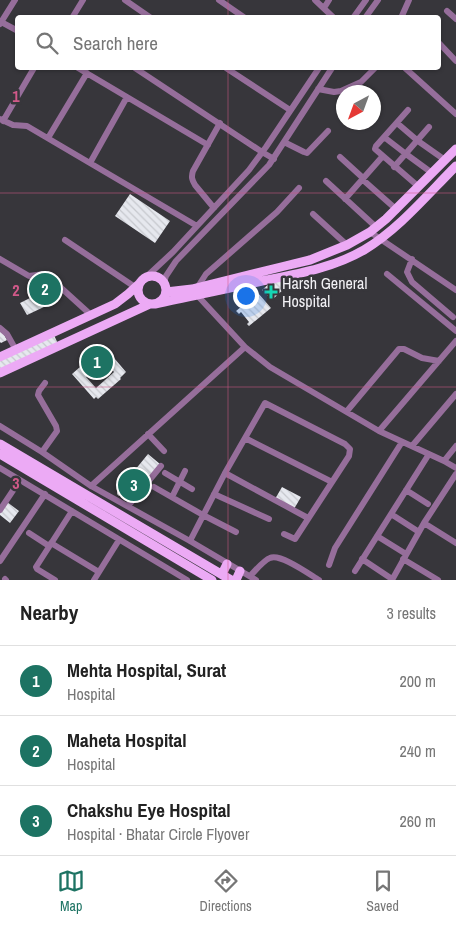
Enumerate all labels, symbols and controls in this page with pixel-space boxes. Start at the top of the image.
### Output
search box [15,15,441,70]
icon: search [33,29,61,57]
text: Search here [73,30,158,56]
text: 1 [12,85,20,107]
north arrow [336,85,381,130]
pin: 2 [29,270,61,308]
place label: Harsh General Hospital [282,272,367,312]
text: 2 [12,279,20,301]
your location [233,283,259,309]
marker: Harsh General Hospital [264,285,278,299]
pin: 1 [81,343,113,381]
pin: 3 [118,466,150,504]
text: 3 [12,472,20,494]
text: Nearby [20,598,78,627]
text: 3 results [386,602,436,624]
text: Mehta Hospital, Surat [67,657,226,683]
text: 1 [32,670,40,692]
text: 200 m [400,670,436,692]
text: Hospital [67,683,115,705]
text: Maheta Hospital [67,727,186,753]
text: 2 [32,740,40,762]
text: 240 m [400,740,436,762]
text: Hospital [67,753,115,775]
text: Chakshu Eye Hospital [67,797,231,823]
text: 3 [32,810,40,832]
text: 260 m [400,810,436,832]
text: Hospital · Bhatar Circle Flyover [67,823,249,845]
tab: Map [57,867,85,915]
tab: Directions [200,867,252,915]
tab: Saved [366,867,399,915]

